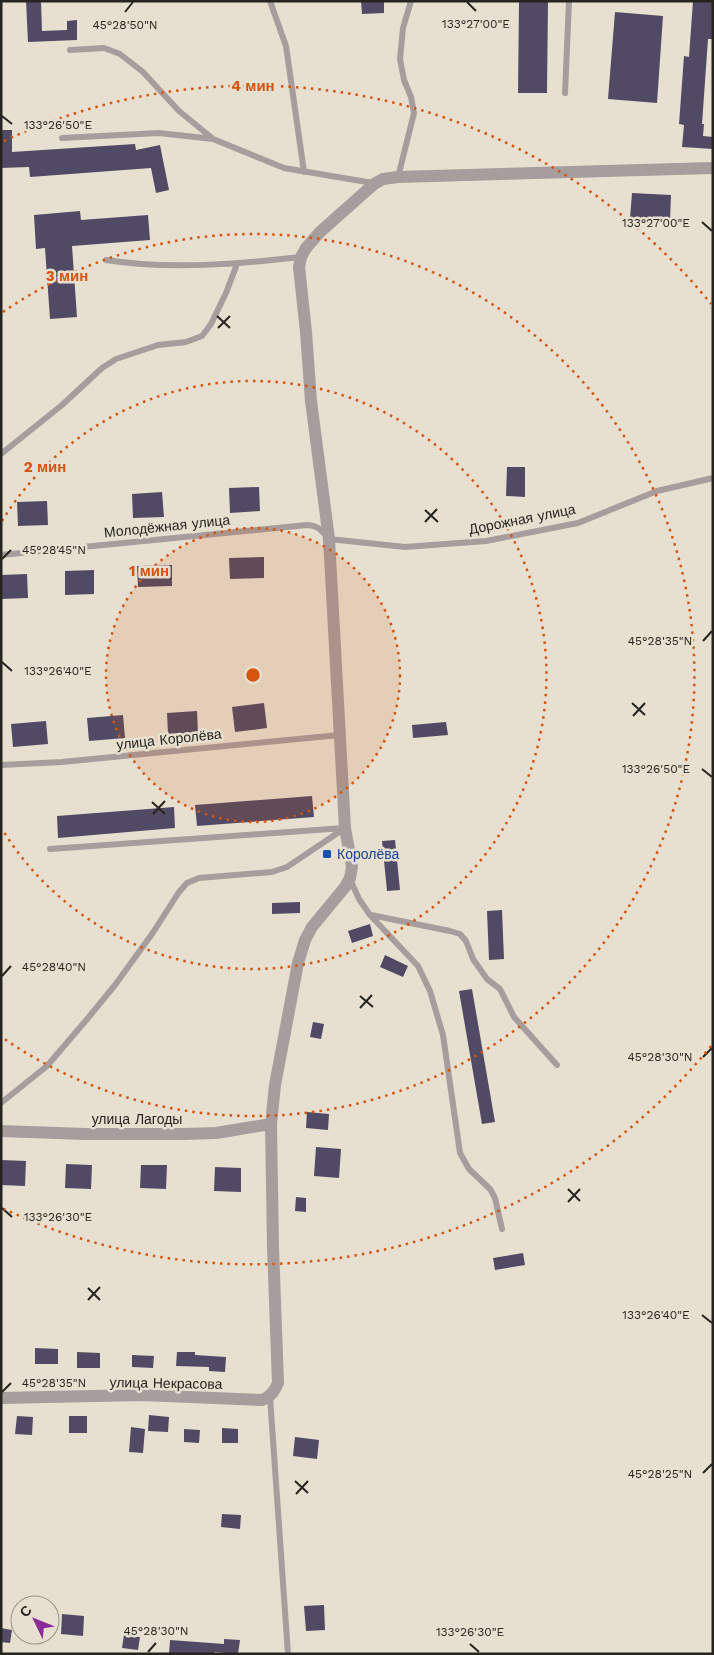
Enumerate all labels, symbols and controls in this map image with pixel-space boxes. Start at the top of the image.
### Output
text: 133°27'00"E [442,17,510,31]
text: 45°28'50"N [92,18,158,32]
text: 4 мин [231,77,275,95]
text: 133°26'50"E [24,118,92,132]
text: 133°27'00"E [622,216,690,230]
text: 3 мин [46,267,88,285]
text: 2 мин [24,458,66,476]
street label: Дорожная улица [467,501,577,537]
street label: Молодёжная улица [103,511,231,541]
text: 45°28'45"N [22,543,86,557]
text: 1 мин [129,562,169,580]
text: 45°28'35"N [628,634,692,648]
text: 133°26'40"E [24,664,92,678]
centre of rings [244,666,262,684]
street label: улица Королёва [116,726,222,752]
text: 133°26'50"E [622,762,690,776]
place label: Королёва [337,846,399,862]
marker: Королёва [321,848,333,860]
text: 45°28'40"N [22,960,86,974]
text: 45°28'30"N [627,1050,693,1064]
street label: улица Лагоды [92,1111,182,1127]
text: 133°26'30"E [24,1210,92,1224]
text: 133°26'40"E [622,1308,690,1322]
street label: улица Некрасова [109,1374,223,1392]
text: 45°28'35"N [22,1376,86,1390]
text: 45°28'25"N [628,1467,692,1481]
north arrow [10,1595,60,1645]
text: С [16,1602,35,1620]
text: 45°28'30"N [123,1624,189,1638]
text: 133°26'30"E [436,1625,504,1639]

